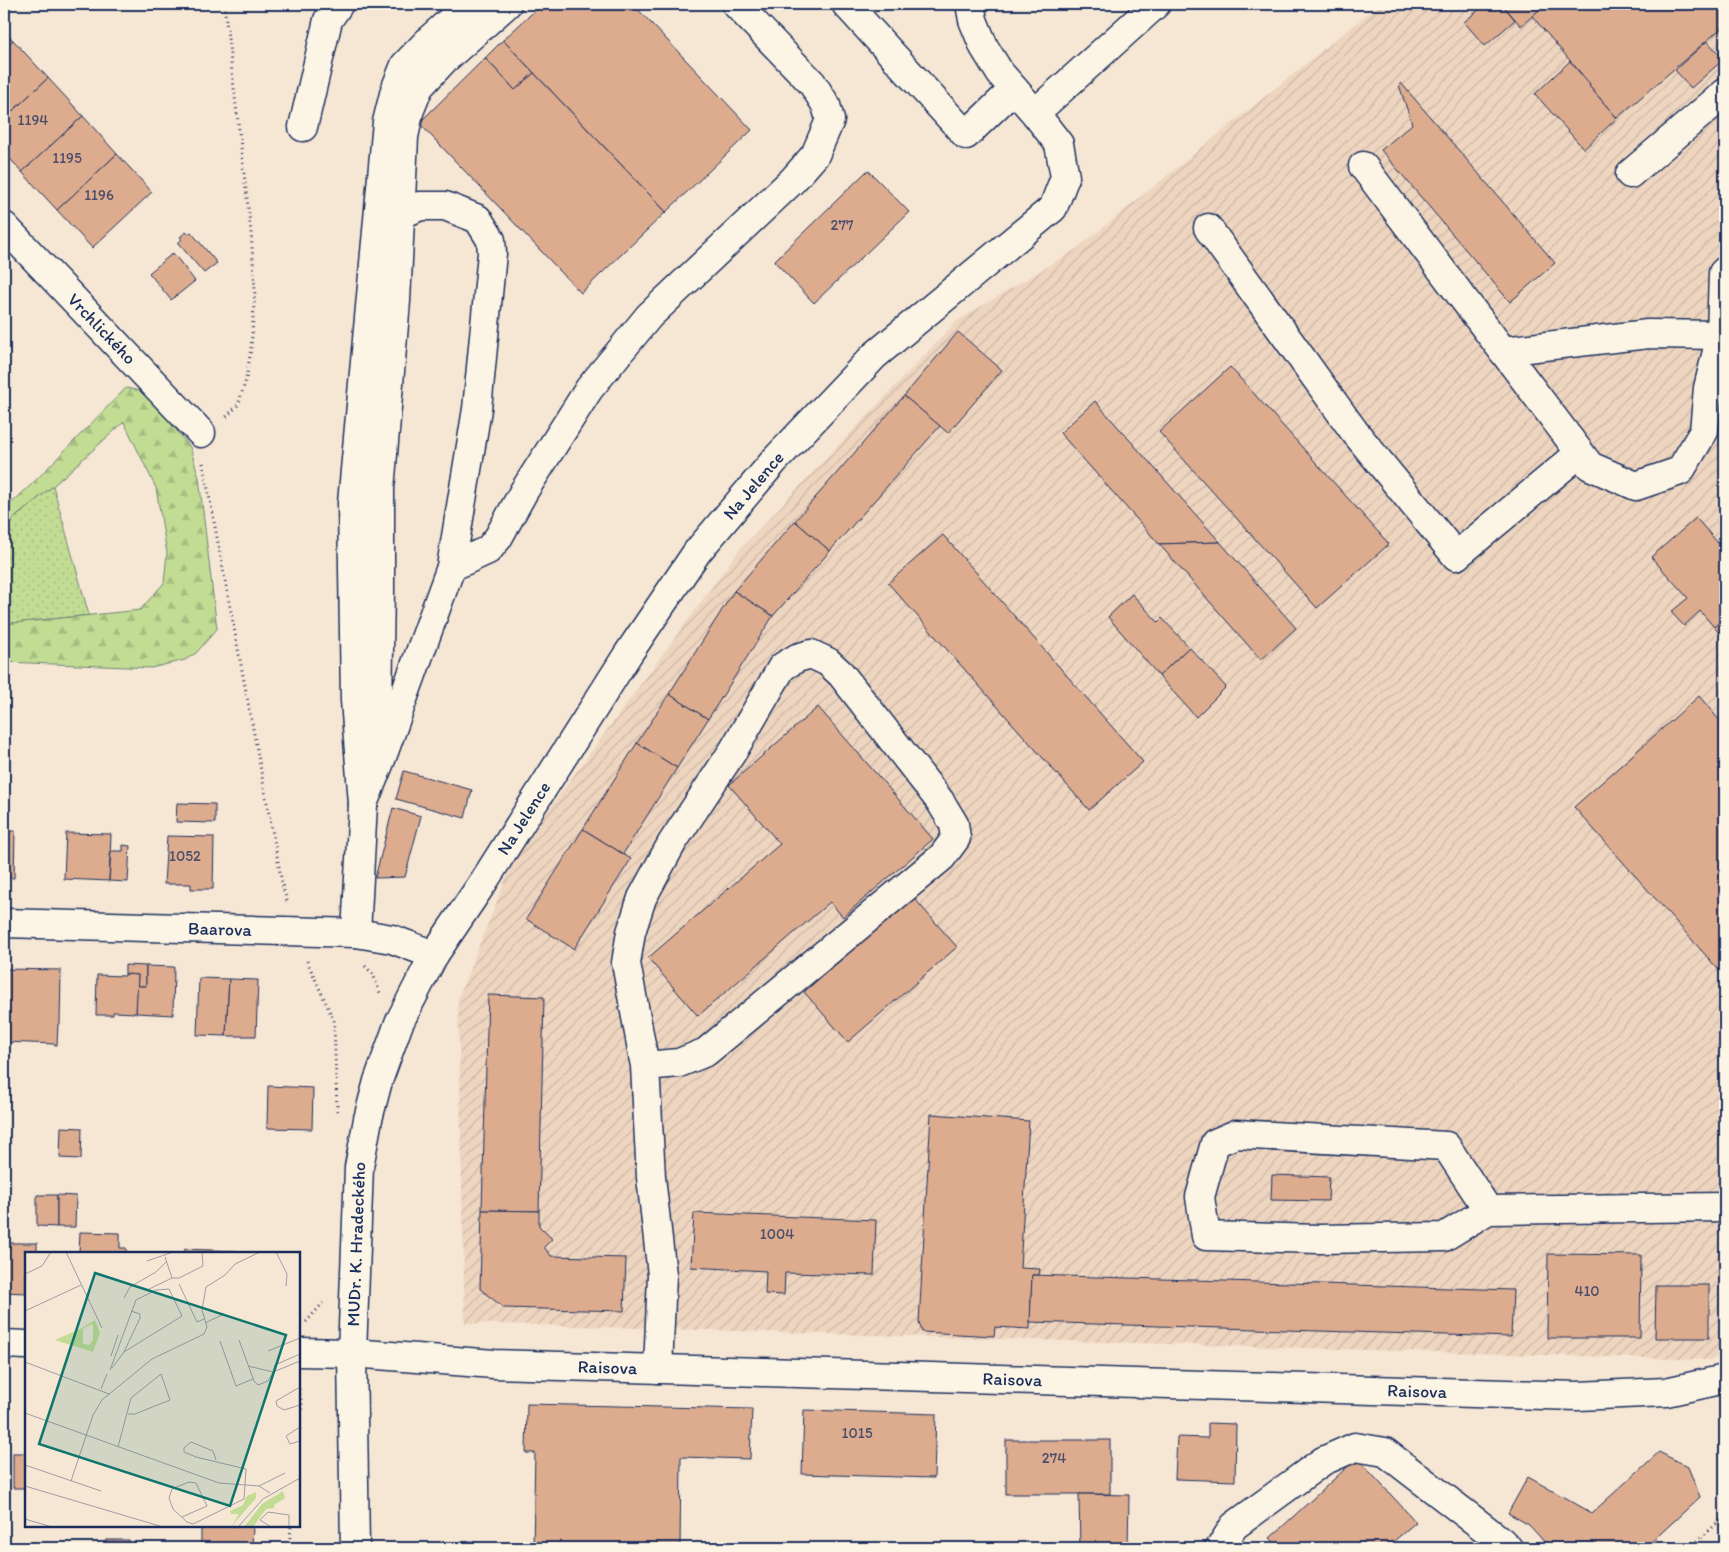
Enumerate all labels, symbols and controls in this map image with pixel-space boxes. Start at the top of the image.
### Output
house number: 1194 [18,111,48,129]
house number: 1195 [52,149,82,167]
house number: 1196 [84,186,114,204]
house number: 277 [831,216,854,234]
street label: Vrchlického [63,289,141,369]
street label: Na Jelence [718,447,789,524]
street label: Na Jelence [492,777,555,859]
house number: 1052 [169,847,201,865]
street label: Baarova [188,917,253,941]
street label: MUDr. K. Hradeckého [342,1160,371,1327]
house number: 1004 [760,1225,794,1243]
inset map [25,1252,300,1527]
house number: 410 [1574,1282,1600,1300]
street label: Raisova [577,1355,638,1379]
street label: Raisova [982,1367,1043,1391]
street label: Raisova [1387,1379,1448,1403]
house number: 1015 [841,1424,873,1442]
house number: 274 [1042,1449,1066,1467]

